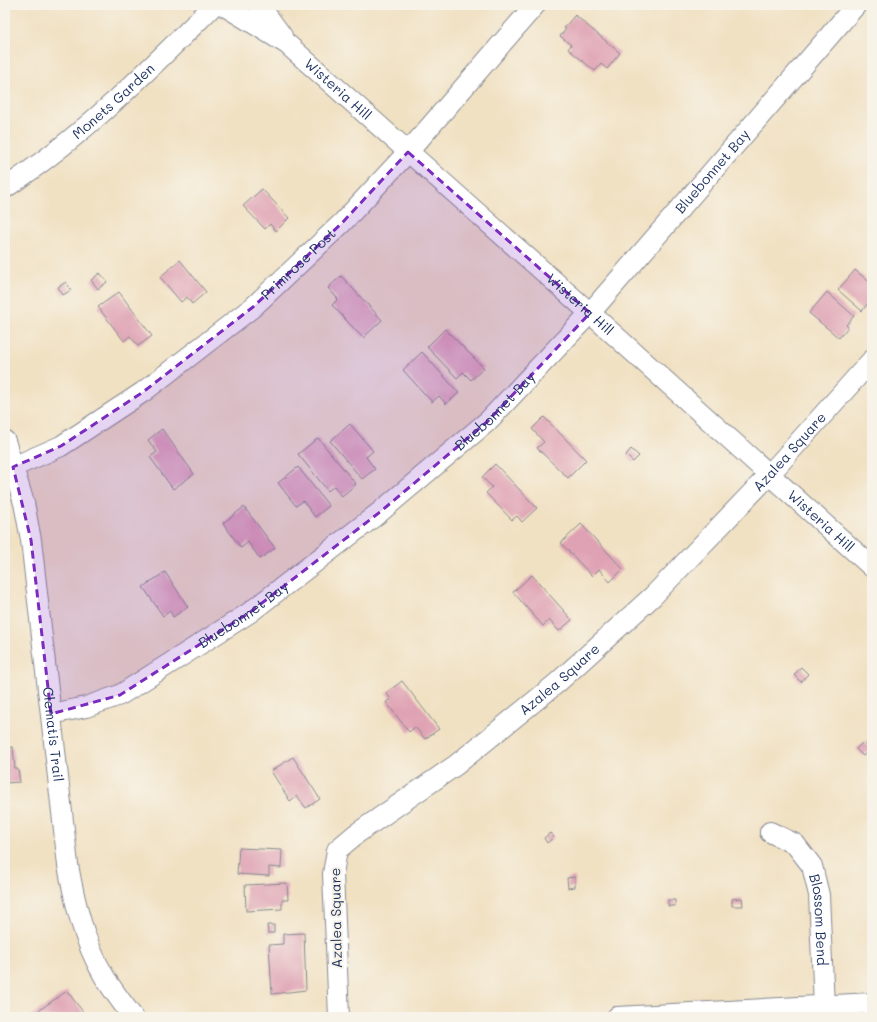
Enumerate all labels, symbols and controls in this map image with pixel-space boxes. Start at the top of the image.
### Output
street label: Wisteria Hill [300,54,376,124]
street label: Monets Garden [68,59,158,143]
street label: Bluebonnet Bay [670,125,754,217]
street label: Primrose Post [257,224,340,304]
street label: Wisteria Hill [543,269,618,339]
street label: Bluebonnet Bay [450,367,539,454]
street label: Azalea Square [748,408,830,495]
street label: Wisteria Hill [784,485,859,556]
street label: Bluebonnet Bay [194,576,292,652]
street label: Azalea Square [515,639,603,719]
street label: Clematis Trail [39,686,68,783]
street label: Azalea Square [325,868,346,968]
street label: Blossom Bend [805,872,832,966]

